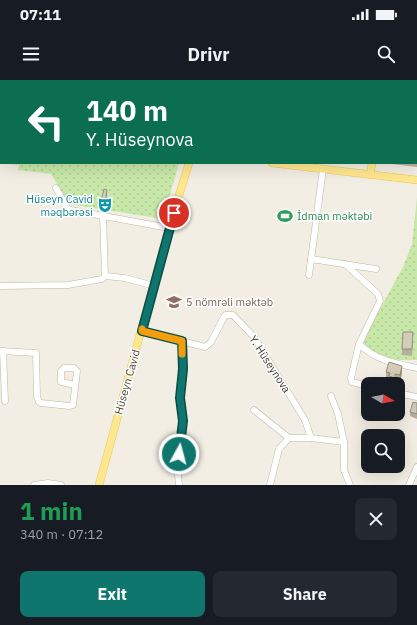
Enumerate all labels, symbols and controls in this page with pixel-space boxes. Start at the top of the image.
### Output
text: 07:11 [20,5,61,24]
icon: menu [20,43,42,65]
text: Drivr [188,43,229,66]
icon: search [375,43,397,65]
text: 140 m [86,92,168,129]
icon: left [20,96,72,148]
text: Y. Hüseynova [86,128,194,151]
place label: Hüseyn Cavid məqbərəsi [26,192,93,219]
theatre icon: Hüseyn Cavid məqbərəsi [96,196,114,214]
pin [157,196,191,230]
icon: arrive [163,202,185,224]
sports icon: İdman məktəbi [276,207,294,225]
place label: İdman məktəbi [297,209,372,223]
school or university icon: 5 nömrəli məktəb [165,293,183,311]
place label: 5 nömrəli məktəb [186,295,273,309]
street label: Y. Hüseynova [246,333,294,396]
street label: Hüseyn Cavid [111,348,143,416]
north arrow [361,377,405,421]
map controls [361,377,405,473]
button: search [361,429,405,473]
position arrow [158,433,200,475]
text: 1 min [20,495,83,527]
button: close [355,498,397,540]
text: 340 m · 07:12 [20,526,103,543]
button: Exit [20,571,205,617]
button: Share [213,571,397,617]

